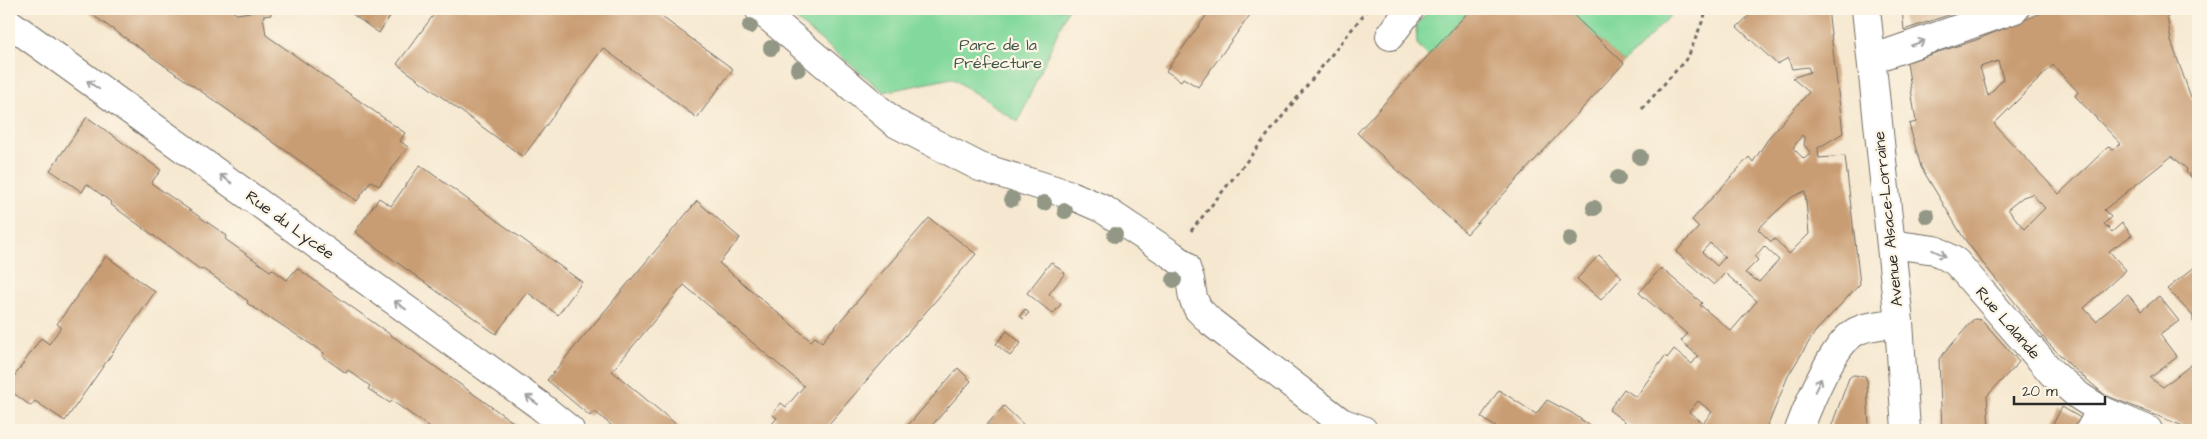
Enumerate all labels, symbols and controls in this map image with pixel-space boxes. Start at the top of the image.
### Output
park label: Parc de la Préfecture [954,34,1042,74]
one-way arrow [1910,38,1926,47]
one-way arrow [86,80,100,90]
street label: Avenue Alsace-Lorraine [1868,130,1908,308]
one-way arrow [219,174,233,184]
street label: Rue du Lycée [241,185,339,266]
one-way arrow [1931,248,1946,258]
street label: Rue Lalande [1970,282,2046,364]
one-way arrow [393,300,407,310]
scale bar [2014,374,2106,406]
one-way arrow [1813,378,1823,393]
text: 20 m [2022,381,2058,402]
one-way arrow [525,395,539,405]

